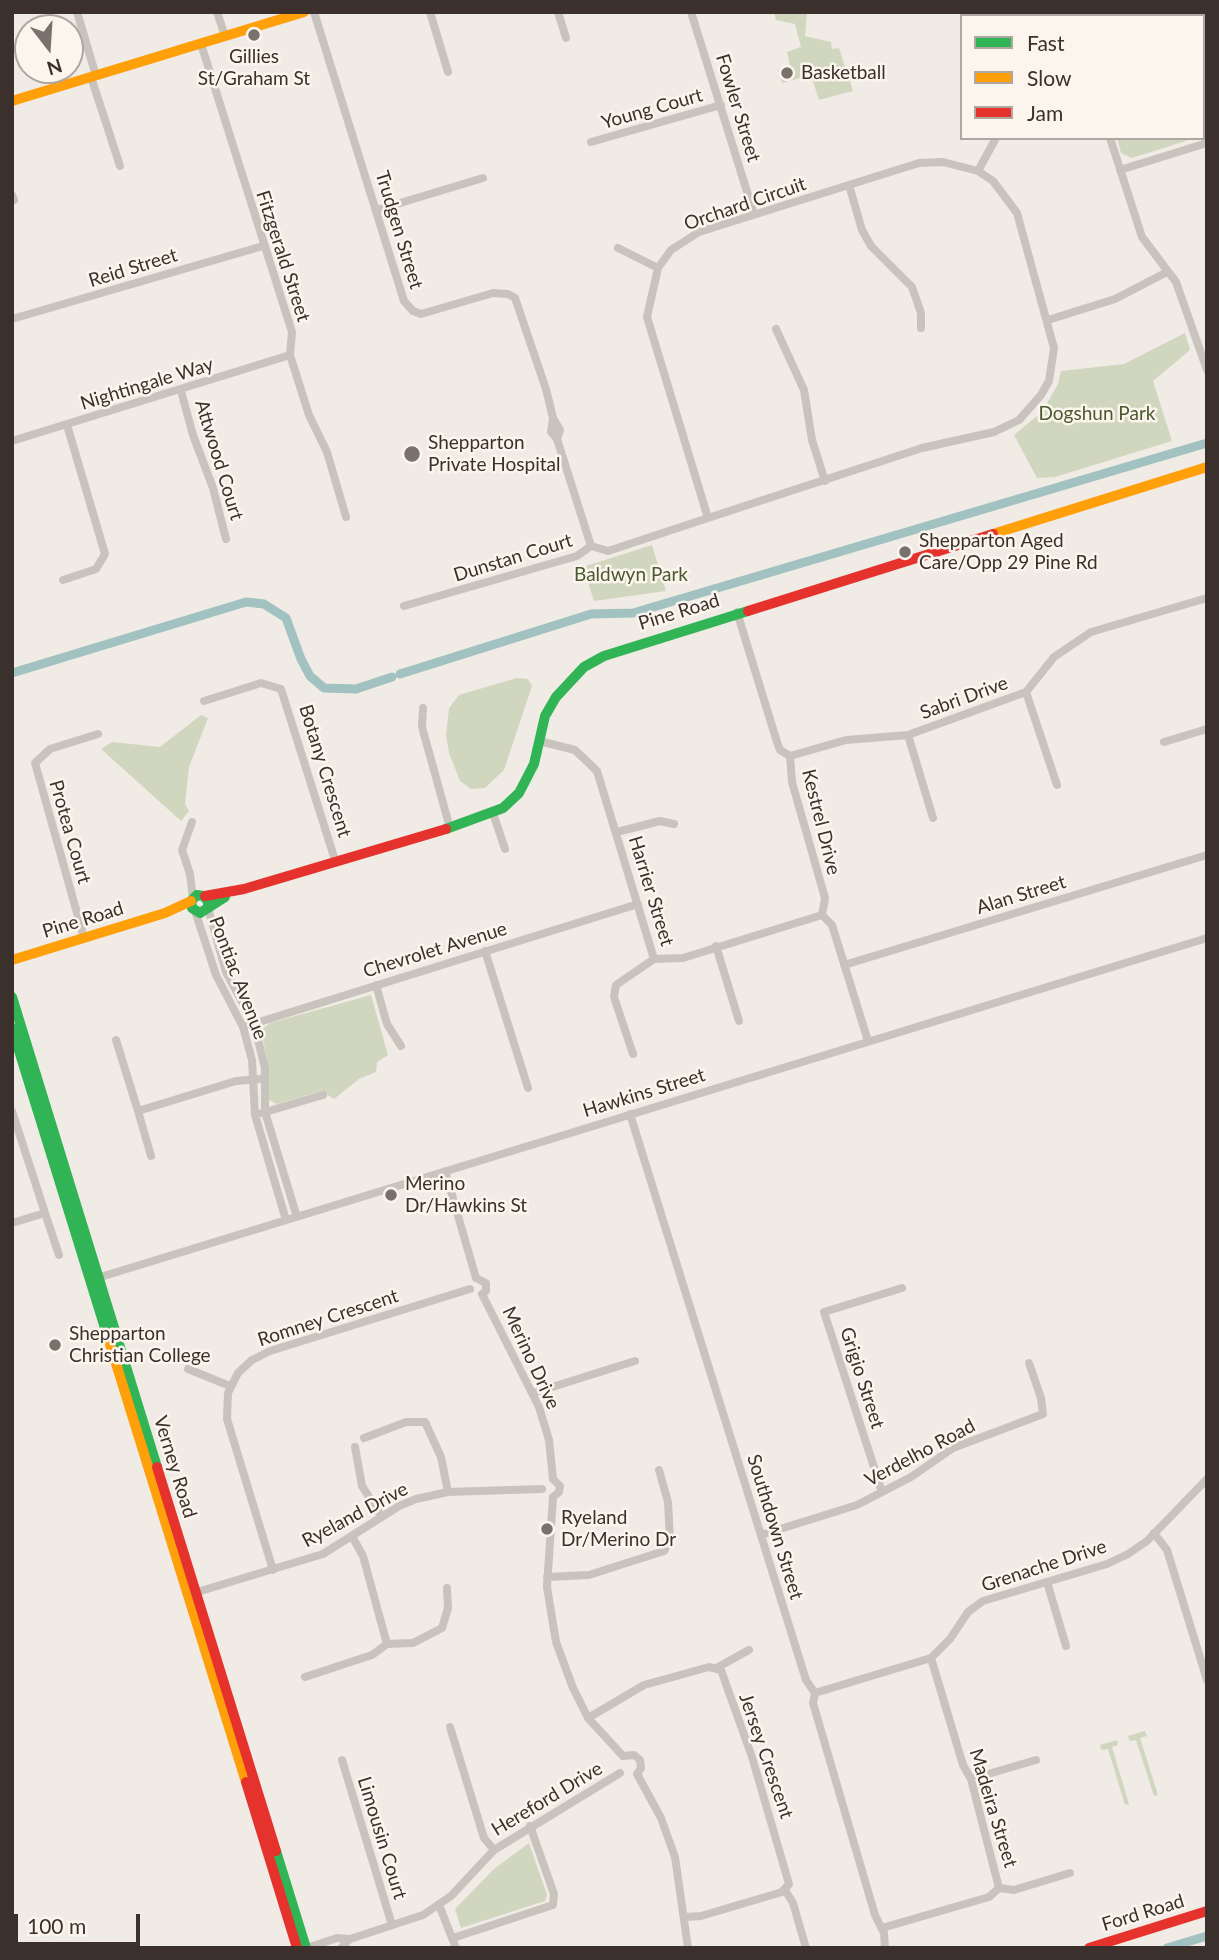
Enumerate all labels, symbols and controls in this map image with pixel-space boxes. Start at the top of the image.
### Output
north arrow [14,14,84,84]
legend [960,14,1205,140]
marker: Gillies St/Graham St [246,27,262,43]
text: Fast [1027,30,1064,55]
place label: Gillies St/Graham St [198,46,310,90]
street label: Fowler Street [711,51,765,165]
text: N [44,55,65,81]
place label: Basketball [801,62,886,84]
marker: Basketball [779,65,795,81]
text: Slow [1027,65,1071,90]
street label: Young Court [599,84,705,134]
text: Jam [1027,100,1063,125]
street label: Trudgen Street [370,168,428,292]
street label: Orchard Circuit [681,172,809,236]
street label: Fitzgerald Street [251,187,315,325]
street label: Reid Street [86,244,180,292]
street label: Nightingale Way [78,353,216,415]
street label: Attwood Court [190,397,248,523]
park label: Dogshun Park [1039,403,1155,425]
place label: Shepparton Private Hospital [428,432,560,476]
marker: Shepparton Private Hospital [402,444,422,464]
street label: Dunstan Court [451,529,575,587]
place label: Shepparton Aged Care/Opp 29 Pine Rd [919,530,1098,574]
marker: Shepparton Aged Care/Opp 29 Pine Rd [897,544,913,560]
park label: Baldwyn Park [574,564,688,586]
street label: Pine Road [636,589,722,635]
street label: Sabri Drive [917,672,1011,724]
street label: Botany Crescent [294,702,356,840]
street label: Kestrel Drive [797,767,845,877]
street label: Protea Court [44,777,96,887]
street label: Harrier Street [623,833,679,949]
street label: Alan Street [974,871,1068,919]
street label: Pine Road [40,897,126,943]
street label: Pontiac Avenue [204,913,272,1043]
street label: Chevrolet Avenue [360,917,510,983]
street label: Hawkins Street [580,1064,708,1122]
place label: Merino Dr/Hawkins St [405,1173,527,1217]
marker: Merino Dr/Hawkins St [383,1187,399,1203]
street label: Romney Crescent [255,1285,401,1351]
street label: Merino Drive [497,1303,565,1413]
place label: Shepparton Christian College [69,1323,211,1367]
street label: Grigio Street [835,1324,889,1432]
marker: Shepparton Christian College [47,1337,63,1353]
street label: Verney Road [149,1413,201,1521]
street label: Verdelho Road [861,1414,979,1492]
street label: Southdown Street [742,1452,808,1602]
street label: Ryeland Drive [298,1478,412,1552]
place label: Ryeland Dr/Merino Dr [561,1507,676,1551]
marker: Ryeland Dr/Merino Dr [539,1521,555,1537]
street label: Grenache Drive [979,1535,1109,1597]
street label: Jersey Crescent [734,1690,798,1822]
street label: Madeira Street [964,1746,1022,1870]
street label: Hereford Drive [487,1757,607,1841]
street label: Limousin Court [353,1774,411,1902]
street label: Ford Road [1099,1890,1187,1936]
scale bar [18,1900,144,1944]
text: 100 m [27,1913,86,1938]

